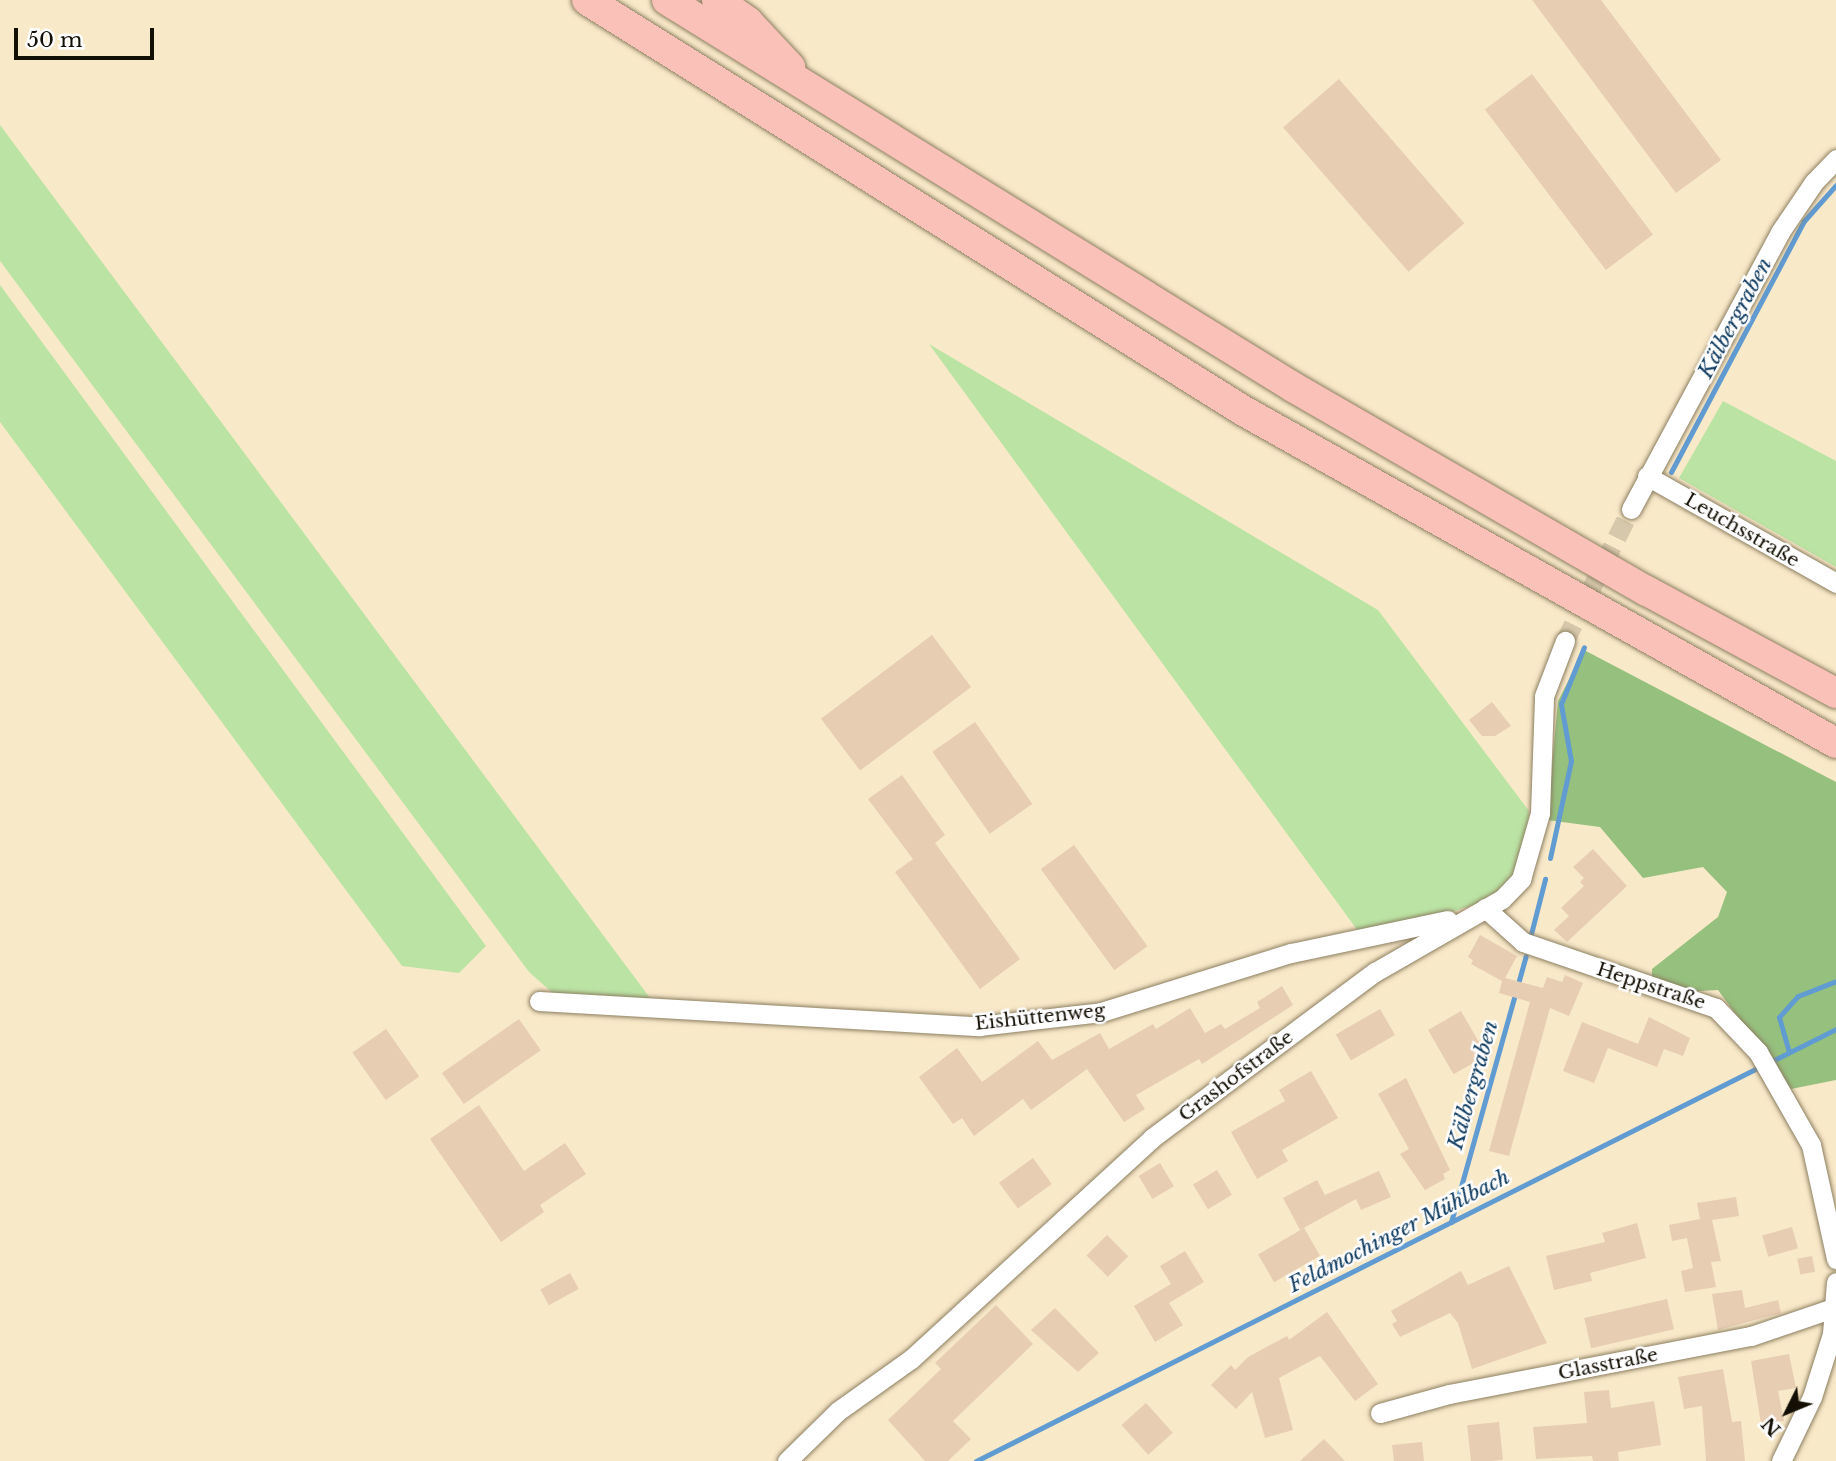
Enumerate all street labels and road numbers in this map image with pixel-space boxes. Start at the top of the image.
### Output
street label: Leuchsstraße [1681,488,1803,572]
street label: Heppstraße [1594,958,1708,1014]
street label: Eishüttenweg [974,999,1106,1035]
street label: Grashofstraße [1174,1026,1298,1126]
street label: Glasstraße [1556,1343,1660,1385]

